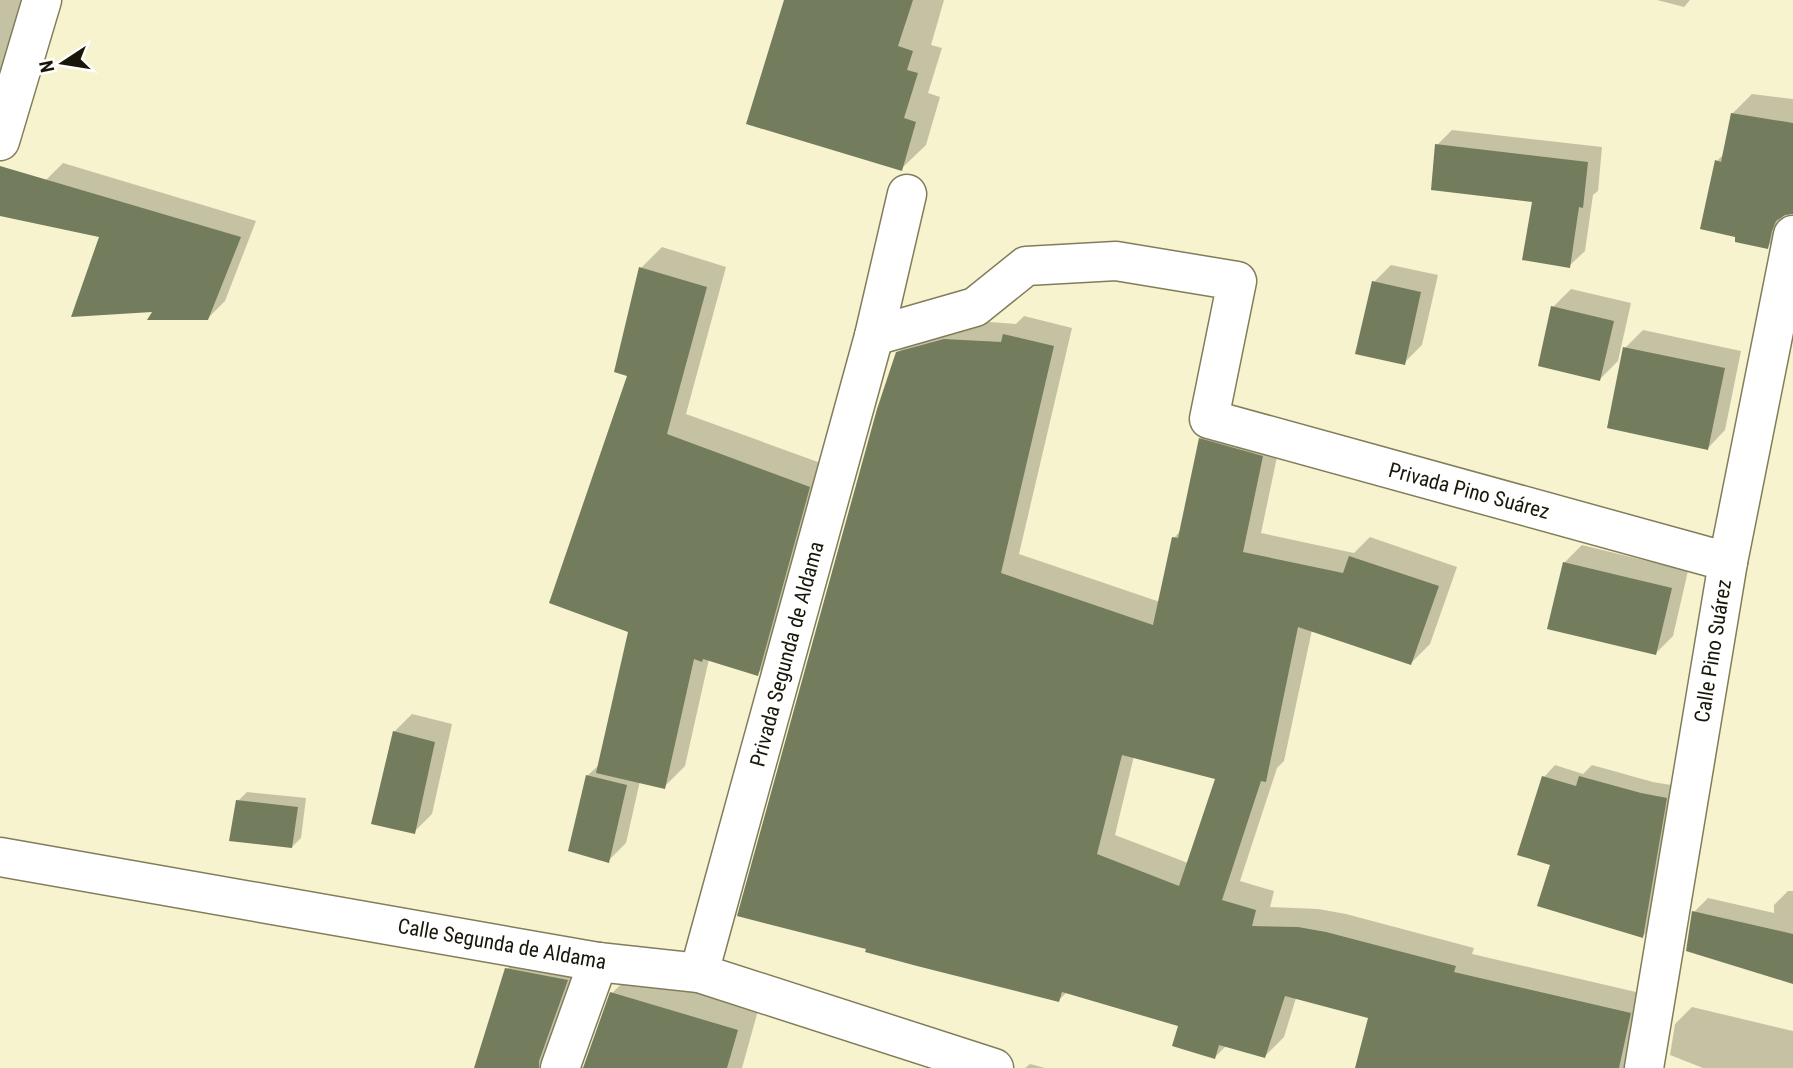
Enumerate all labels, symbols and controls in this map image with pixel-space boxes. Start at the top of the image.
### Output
north arrow [28,28,98,98]
text: N [34,58,59,75]
street label: Privada Pino Suárez [1386,458,1552,524]
street label: Privada Segunda de Aldama [745,539,829,769]
street label: Calle Pino Suárez [1690,578,1736,724]
street label: Calle Segunda de Aldama [396,914,608,974]

